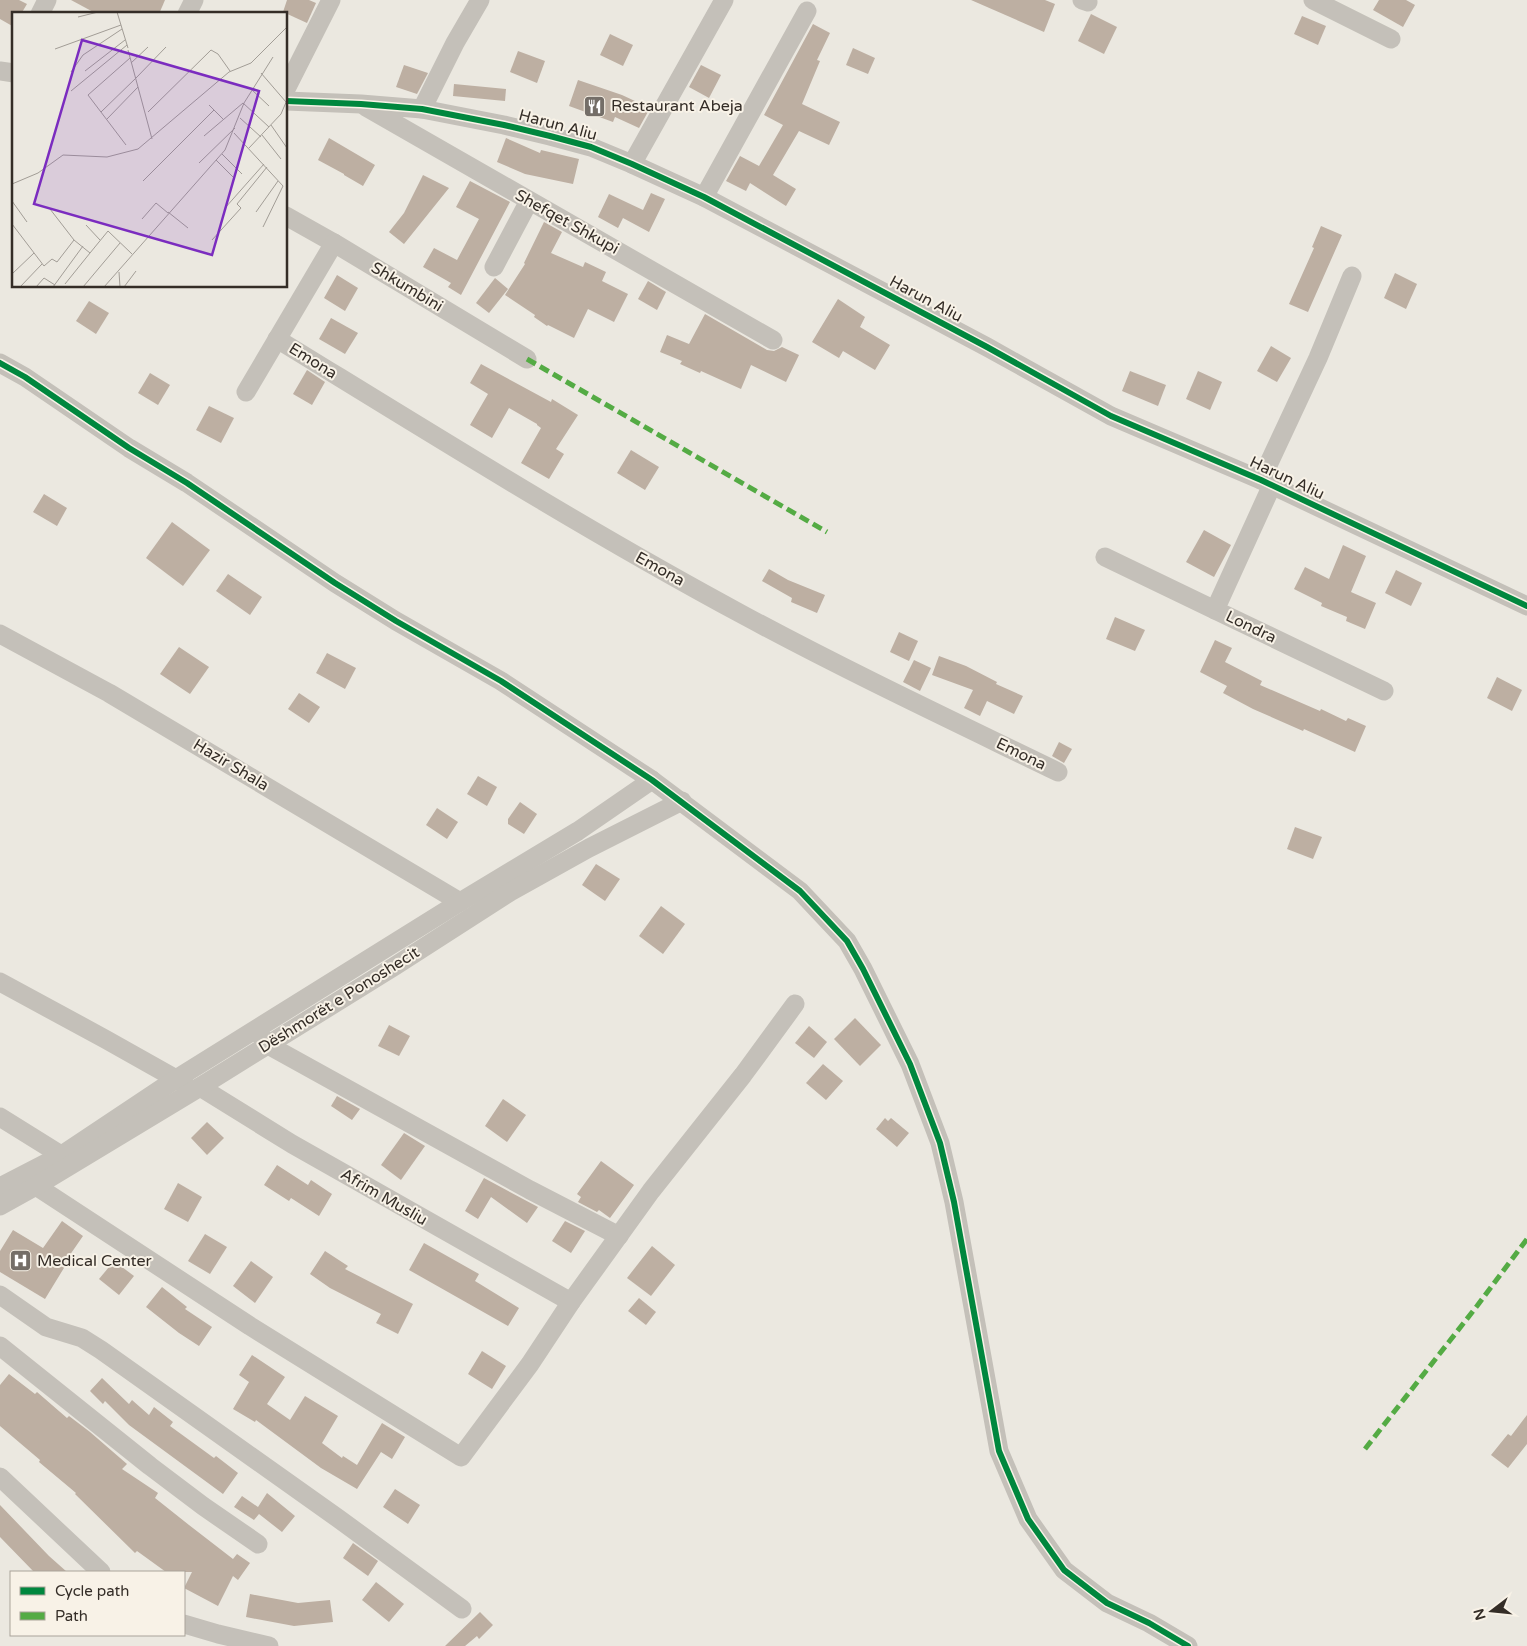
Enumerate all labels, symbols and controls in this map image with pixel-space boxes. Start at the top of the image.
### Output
inset map [12,12,288,288]
restaurant icon: Restaurant Abeja [583,94,607,118]
place label: Restaurant Abeja [611,96,743,116]
street label: Harun Aliu [517,105,599,145]
street label: Shefqet Shkupi [512,185,622,259]
street label: Shkumbini [367,258,447,316]
street label: Harun Aliu [886,271,966,327]
street label: Emona [285,338,341,384]
street label: Harun Aliu [1246,452,1328,504]
street label: Emona [632,547,688,591]
street label: Londra [1222,606,1280,648]
street label: Emona [993,733,1049,775]
street label: Hazir Shala [190,735,272,795]
street label: Dëshmorët e Ponoshecit [255,942,423,1058]
street label: Afrim Musliu [337,1164,431,1230]
hospital icon: Medical Center [9,1249,33,1273]
place label: Medical Center [37,1251,153,1271]
legend [10,1571,185,1636]
text: Cycle path [55,1582,129,1600]
north arrow [1467,1586,1517,1636]
text: Path [55,1607,88,1625]
text: N [1470,1607,1490,1622]

